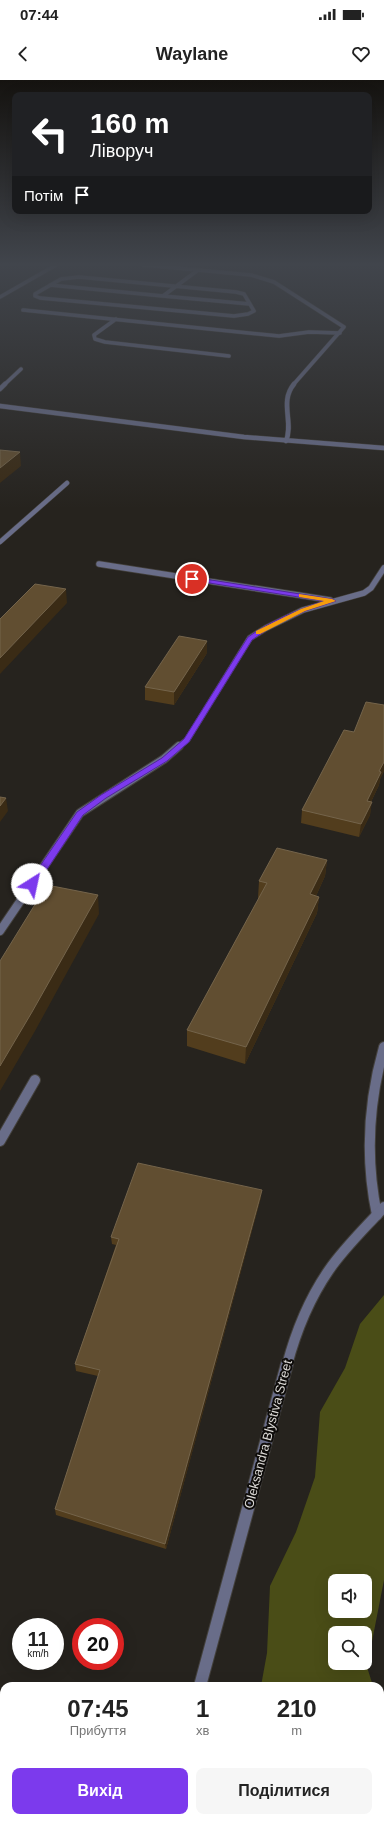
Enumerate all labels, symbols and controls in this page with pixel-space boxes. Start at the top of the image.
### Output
text: 07:44 [20,6,58,23]
icon: back [12,43,34,65]
icon: heart [350,43,372,65]
text: Waylane [156,44,228,64]
icon: left [24,108,76,160]
text: 160 m [90,108,169,139]
text: Ліворуч [90,141,153,161]
icon: arrive [71,184,93,206]
text: Потім [24,187,63,204]
pin [175,562,209,596]
icon: arrive [181,568,203,590]
position arrow [11,863,53,905]
street label: Oleksandra Blystiva Street [241,1358,295,1510]
map controls [328,1574,372,1670]
button: sound [328,1574,372,1618]
speed limit sign: 20 [72,1618,124,1670]
button: search [328,1626,372,1670]
text: 11 [27,1628,49,1650]
text: km/h [27,1648,49,1659]
text: 07:45 [67,1695,129,1722]
text: 1 [196,1695,209,1722]
text: 210 [277,1695,317,1722]
text: Прибуття [70,1723,126,1738]
text: хв [196,1723,209,1738]
text: m [291,1723,302,1738]
button: Вихід [12,1768,188,1814]
button: Поділитися [196,1768,372,1814]

